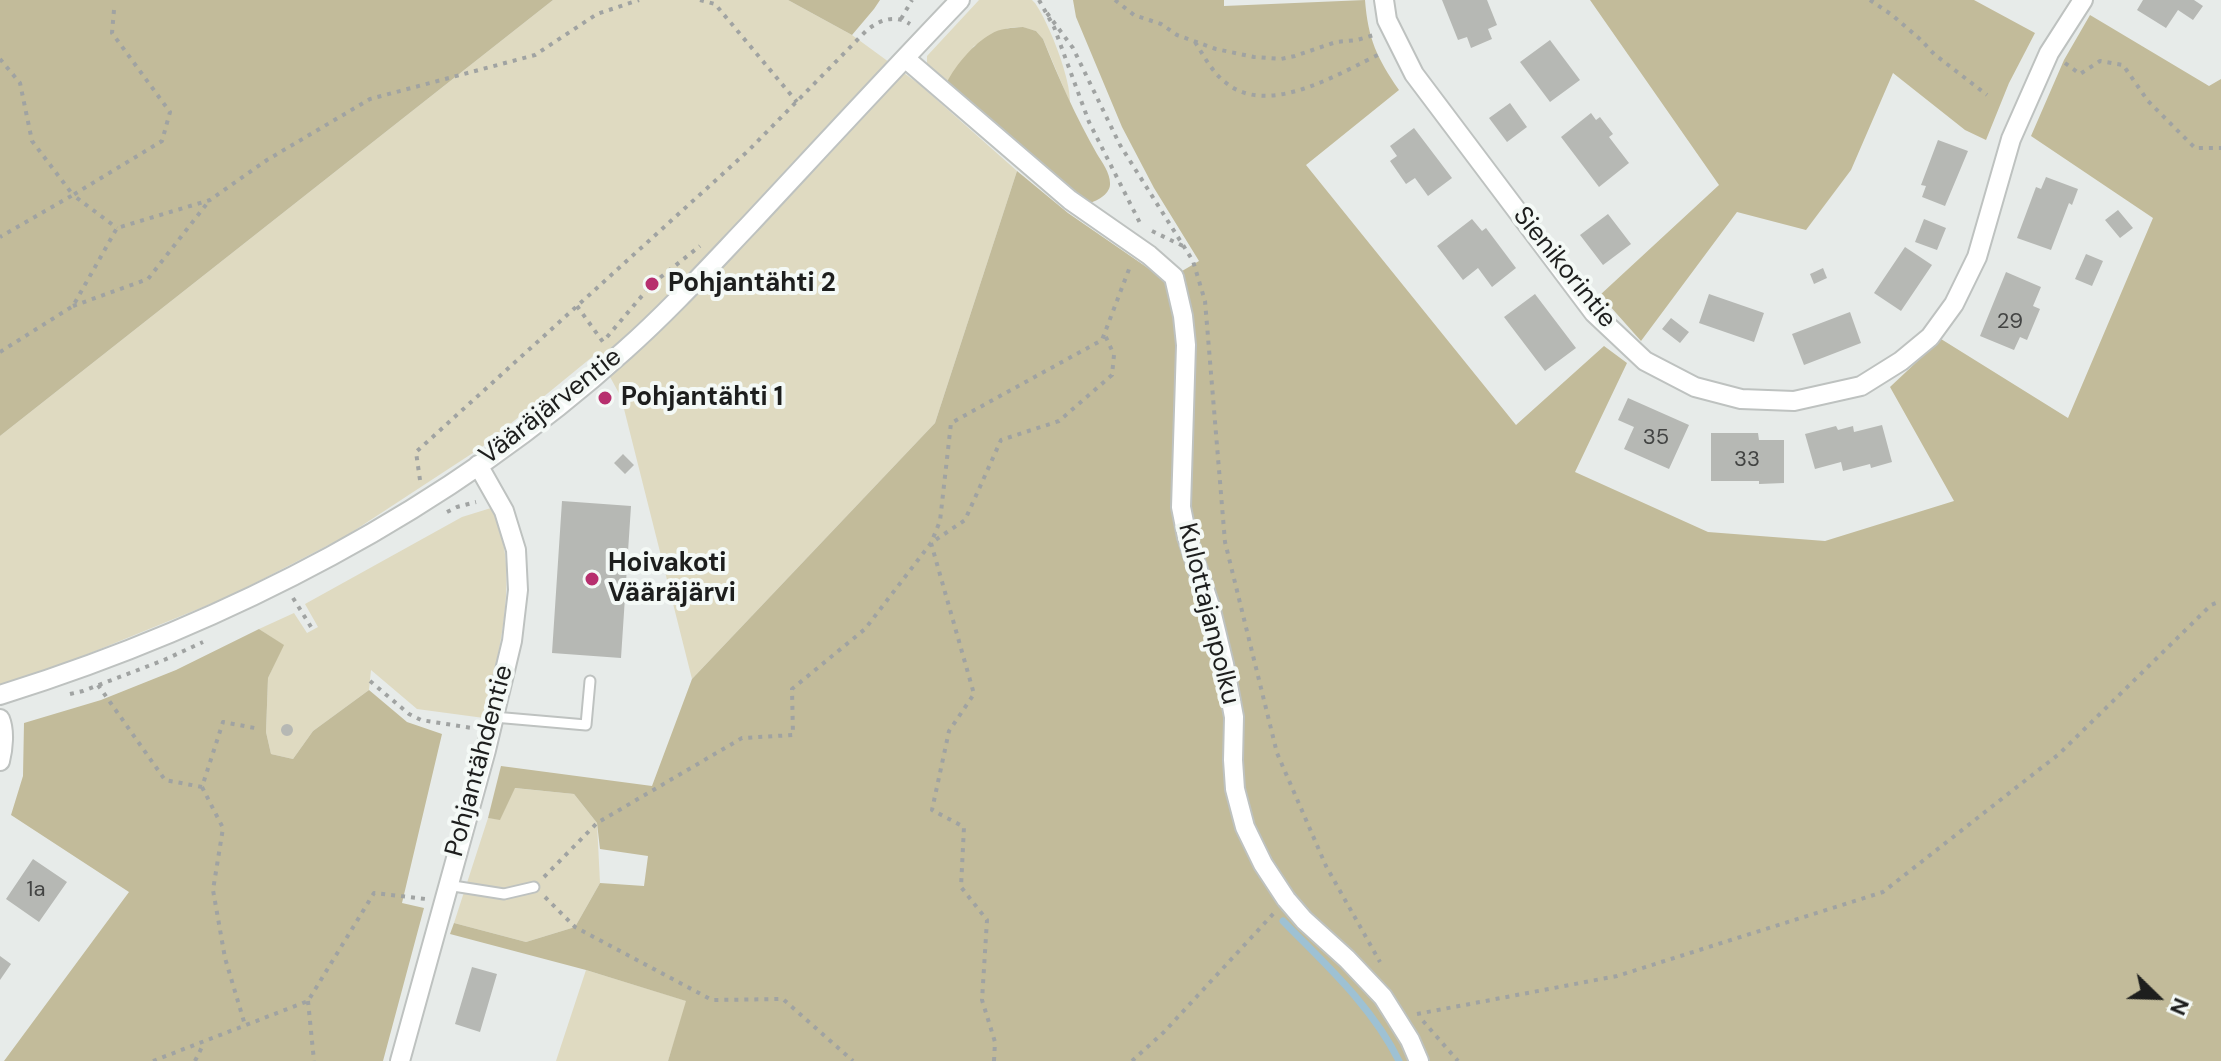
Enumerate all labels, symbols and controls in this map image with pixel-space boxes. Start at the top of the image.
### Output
street label: Sienikorintie [1506,201,1622,335]
place label: Pohjantähti 2 [668,268,836,300]
marker: Pohjantähti 2 [643,275,661,293]
house number: 29 [1997,309,2023,335]
street label: Vääräjärventie [474,342,628,472]
place label: Pohjantähti 1 [621,382,783,414]
marker: Pohjantähti 1 [596,389,614,407]
house number: 35 [1643,425,1669,451]
house number: 33 [1734,447,1760,473]
street label: Kulottajanpolku [1170,520,1246,708]
place label: Hoivakoti Vääräjärvi [608,548,736,610]
marker: Hoivakoti Vääräjärvi [583,570,601,588]
street label: Pohjantähdentie [439,662,521,860]
house number: 1a [27,877,45,903]
north arrow [2117,957,2197,1037]
text: N [2163,994,2196,1020]

